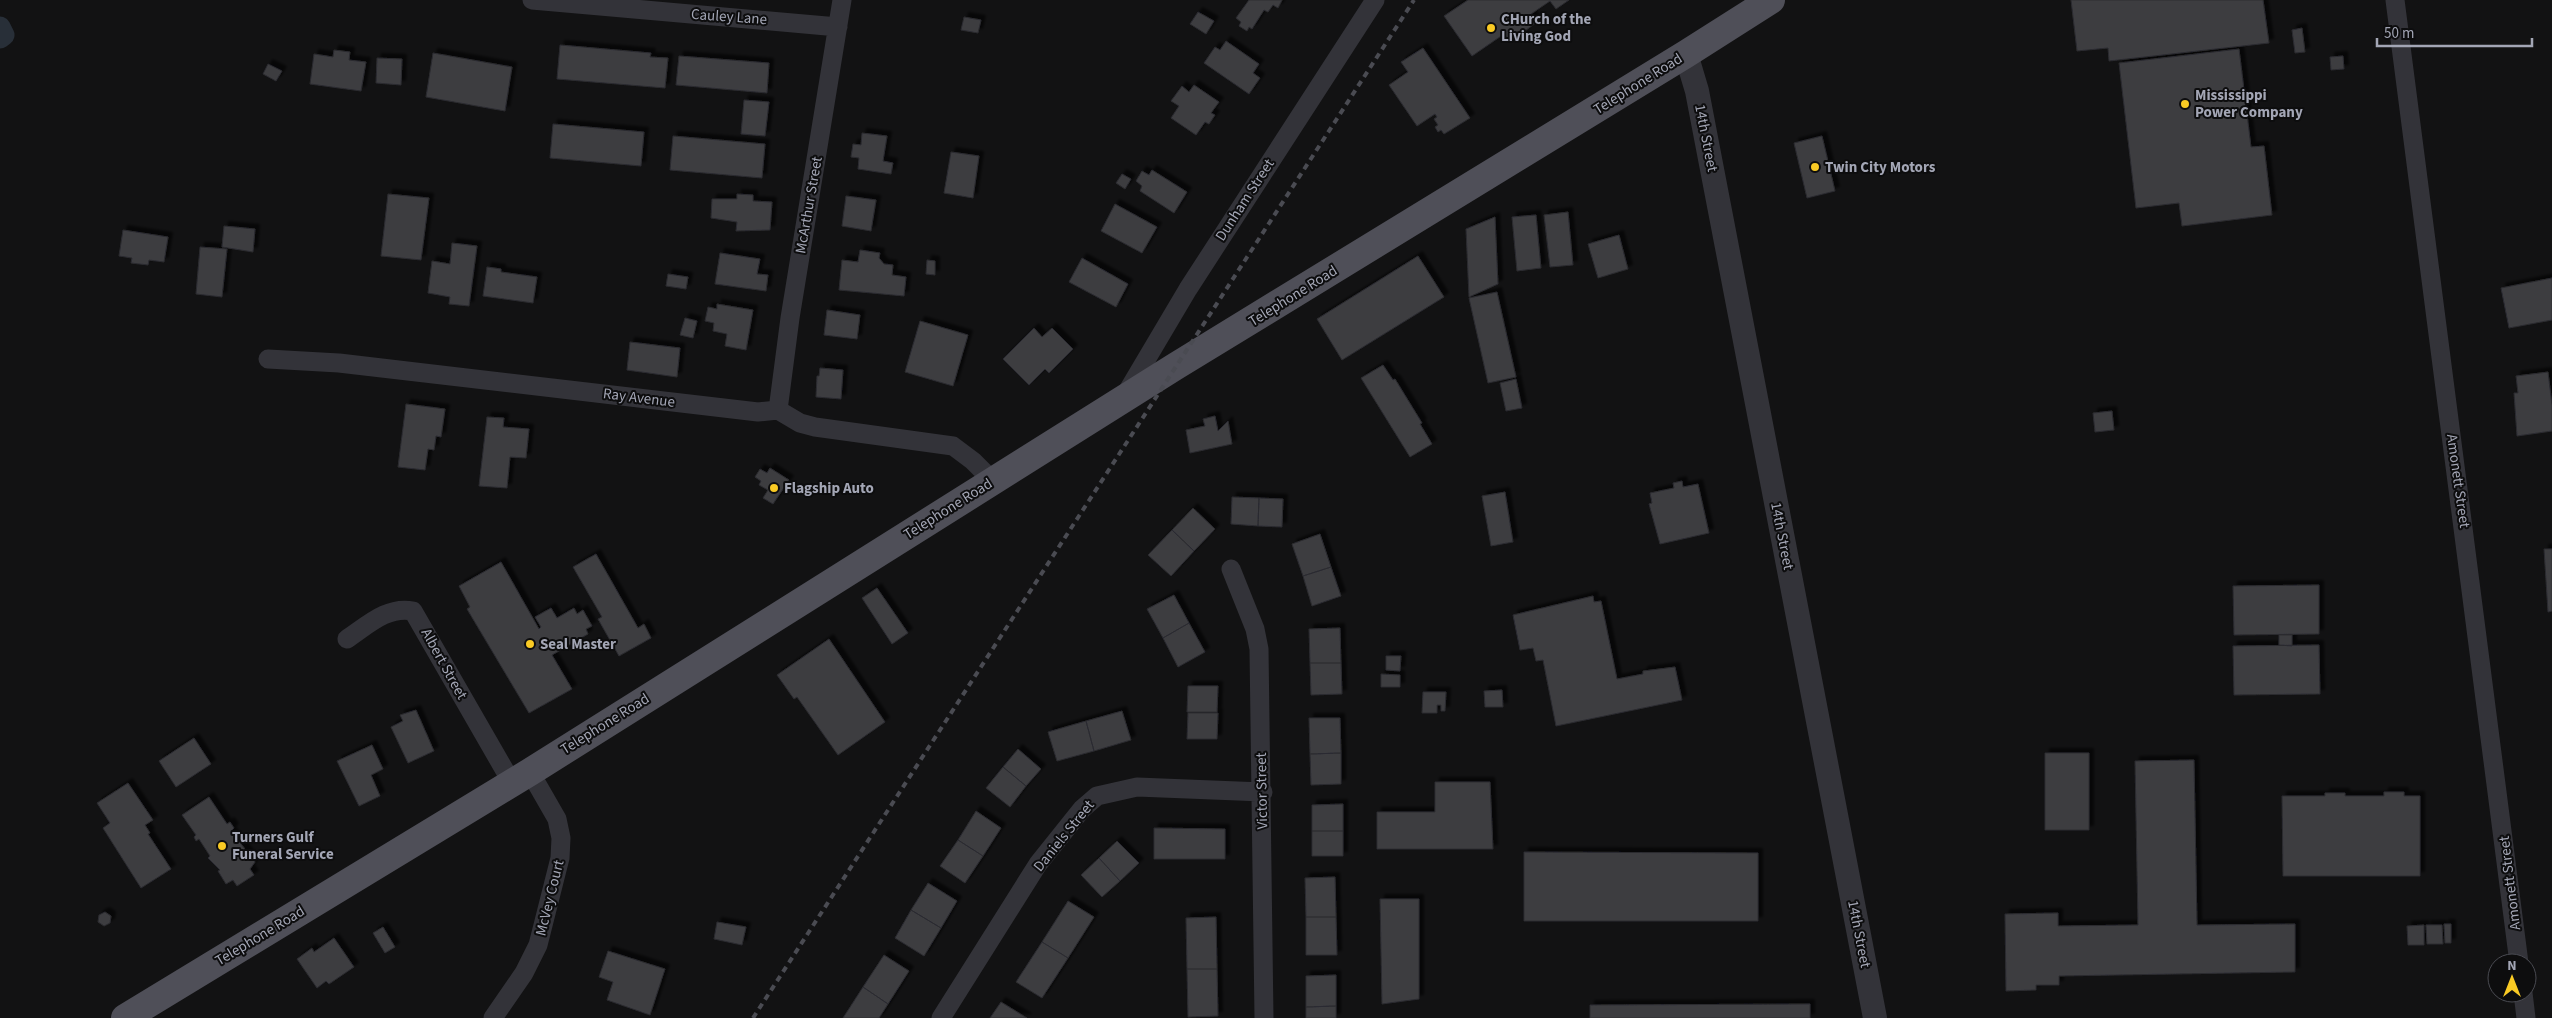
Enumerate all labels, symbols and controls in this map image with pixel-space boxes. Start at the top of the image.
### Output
street label: Cauley Lane [690,4,768,30]
place label: CHurch of the Living God [1501,9,1591,47]
scale bar [2377,15,2532,47]
marker: CHurch of the Living God [1485,22,1497,34]
text: 50 m [2384,23,2414,44]
street label: Telephone Road [1590,48,1686,120]
place label: Mississippi Power Company [2195,85,2303,123]
marker: Mississippi Power Company [2179,98,2191,110]
street label: 14th Street [1689,102,1723,174]
street label: McArthur Street [790,155,828,255]
street label: Dunham Street [1211,155,1279,245]
place label: Twin City Motors [1825,157,1936,178]
marker: Twin City Motors [1809,161,1821,173]
street label: Telephone Road [1245,260,1341,332]
street label: Ray Avenue [602,383,676,413]
street label: Amonett Street [2441,433,2475,529]
street label: Telephone Road [900,473,996,545]
place label: Flagship Auto [784,478,874,499]
marker: Flagship Auto [768,482,780,494]
street label: 14th Street [1765,500,1799,572]
street label: Albert Street [416,625,472,703]
place label: Seal Master [540,634,616,655]
marker: Seal Master [524,638,536,650]
street label: Telephone Road [557,688,653,760]
street label: Victor Street [1251,752,1273,830]
street label: Daniels Street [1029,796,1099,876]
place label: Turners Gulf Funeral Service [232,827,334,865]
street label: Amonett Street [2494,835,2526,931]
marker: Turners Gulf Funeral Service [216,840,228,852]
street label: McVey Court [530,858,570,938]
street label: 14th Street [1842,898,1876,970]
street label: Telephone Road [211,901,309,971]
north arrow [2487,953,2537,1003]
text: N [2507,956,2517,976]

